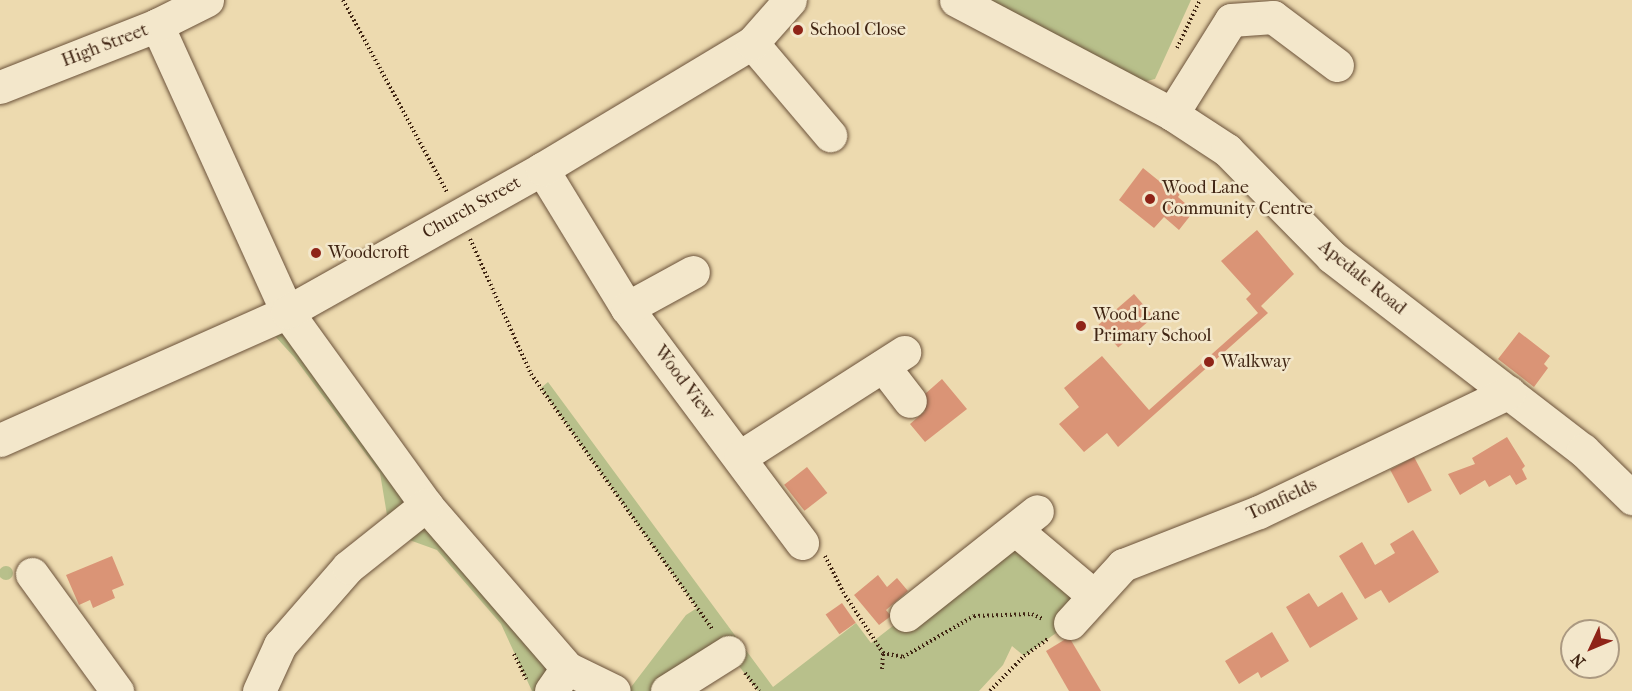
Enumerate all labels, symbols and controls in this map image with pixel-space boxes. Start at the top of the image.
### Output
place label: School Close [810,19,906,41]
street label: High Street [59,20,151,72]
marker: School Close [791,23,805,37]
street label: Church Street [419,172,525,244]
place label: Wood Lane Community Centre [1162,178,1313,220]
marker: Wood Lane Community Centre [1143,192,1157,206]
street label: Apedale Road [1314,236,1410,320]
place label: Woodcroft [328,242,409,264]
marker: Woodcroft [309,246,323,260]
place label: Wood Lane Primary School [1093,305,1211,348]
marker: Wood Lane Primary School [1074,319,1088,333]
street label: Wood View [649,342,719,424]
place label: Walkway [1221,351,1291,373]
marker: Walkway [1202,355,1216,369]
street label: Tomfields [1244,474,1320,526]
north arrow [1560,619,1620,679]
text: N [1567,650,1589,671]

